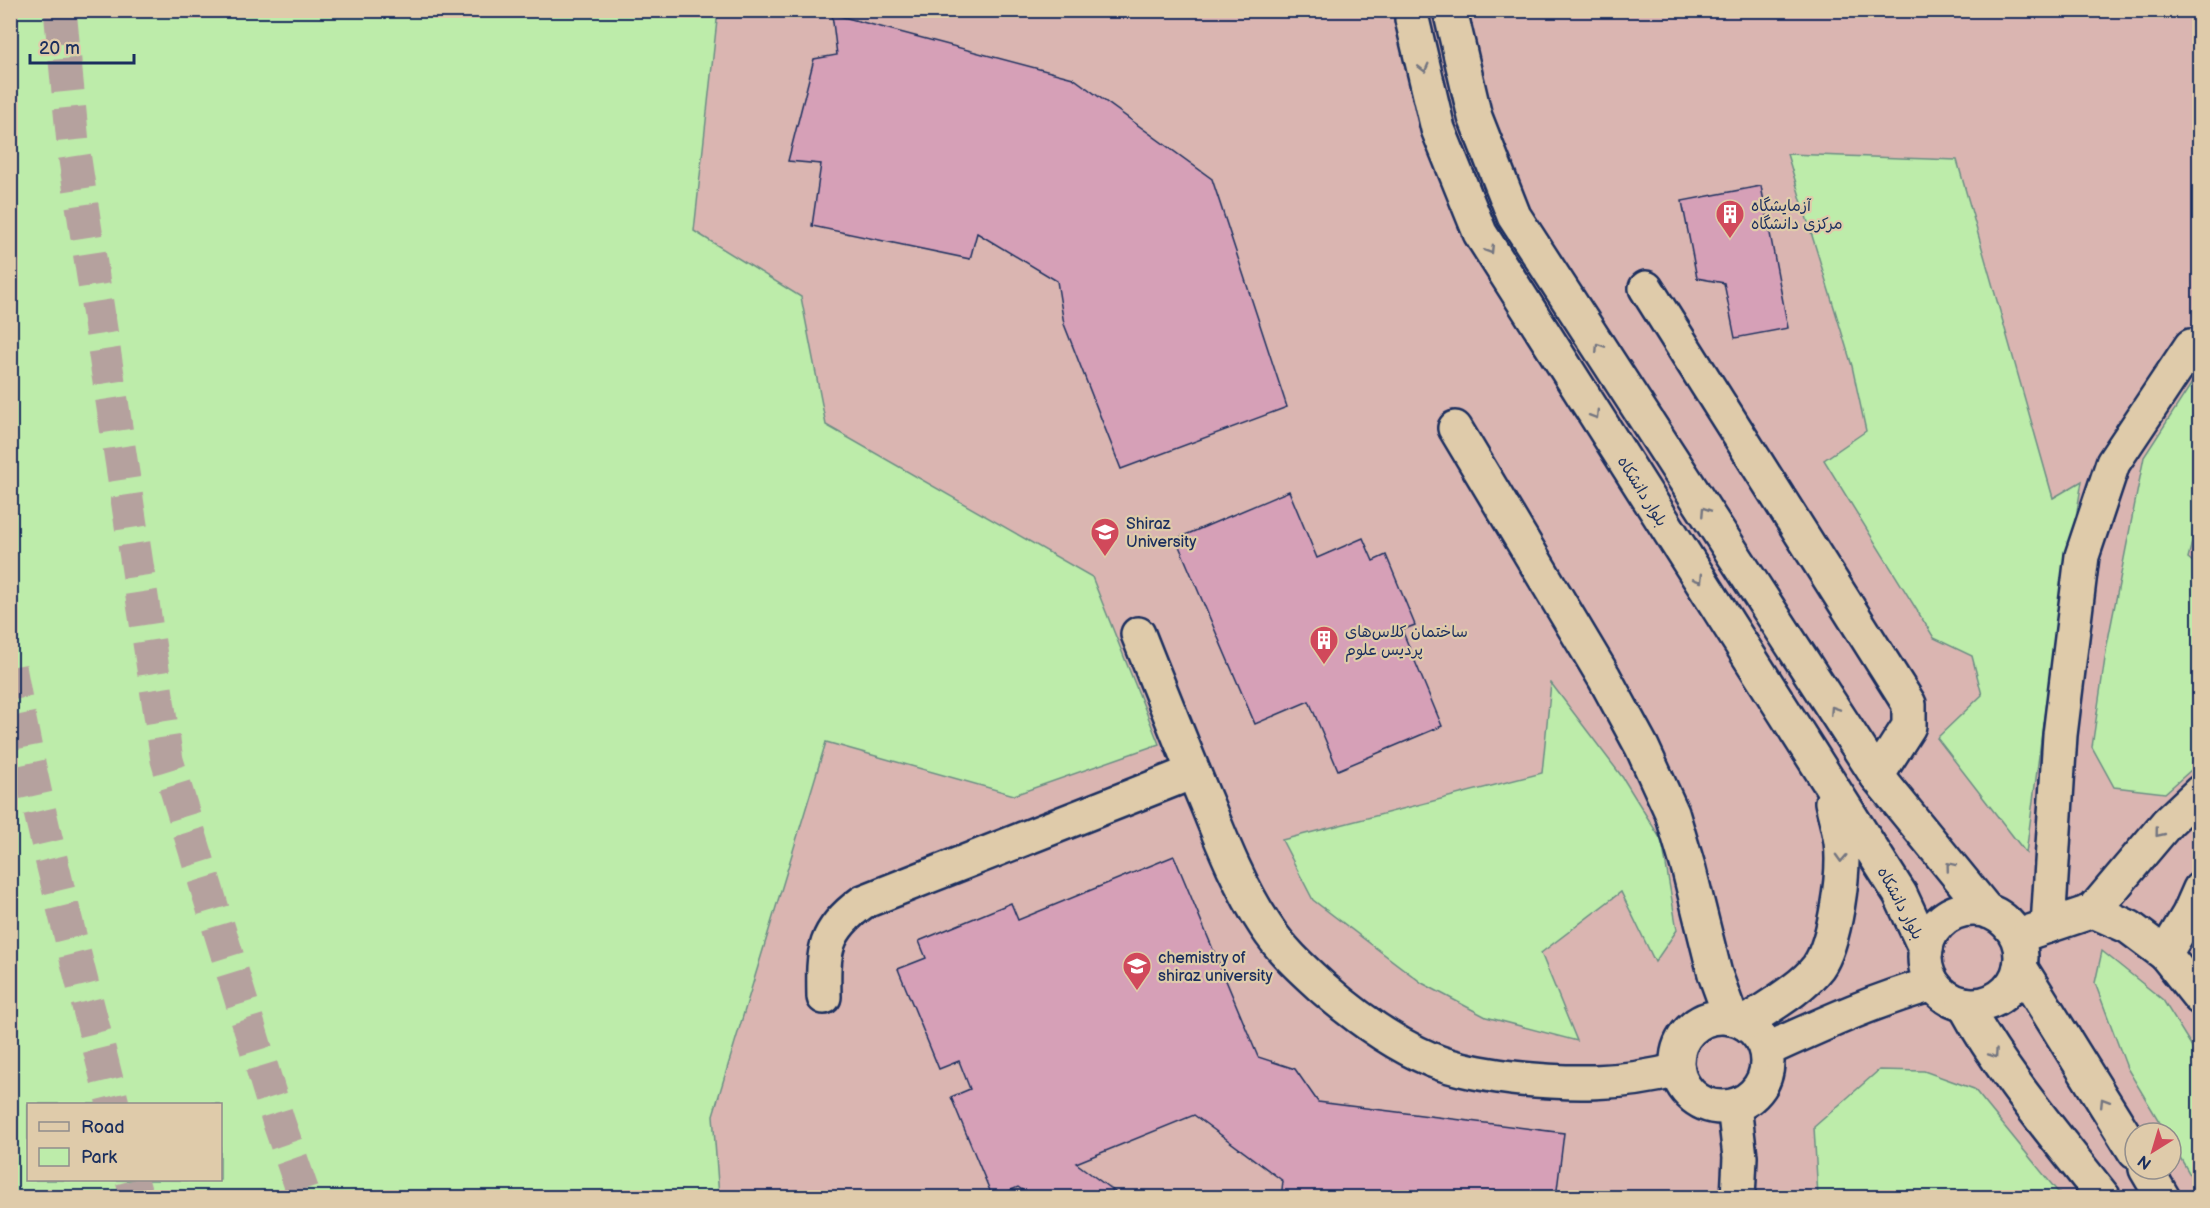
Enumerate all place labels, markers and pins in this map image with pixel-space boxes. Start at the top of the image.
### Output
place label: آزمایشگاه مرکزی دانشگاه [1751,196,1843,234]
building icon: آزمایشگاه مرکزی دانشگاه [1714,198,1746,240]
place label: Shiraz University [1126,515,1197,552]
school or university icon: Shiraz University [1089,516,1121,558]
place label: ساختمان کلاس‌های پردیس علوم [1345,623,1468,662]
building icon: ساختمان کلاس‌های پردیس علوم [1308,624,1340,666]
place label: chemistry of shiraz university [1158,949,1273,986]
school or university icon: chemistry of shiraz university [1121,950,1153,992]

